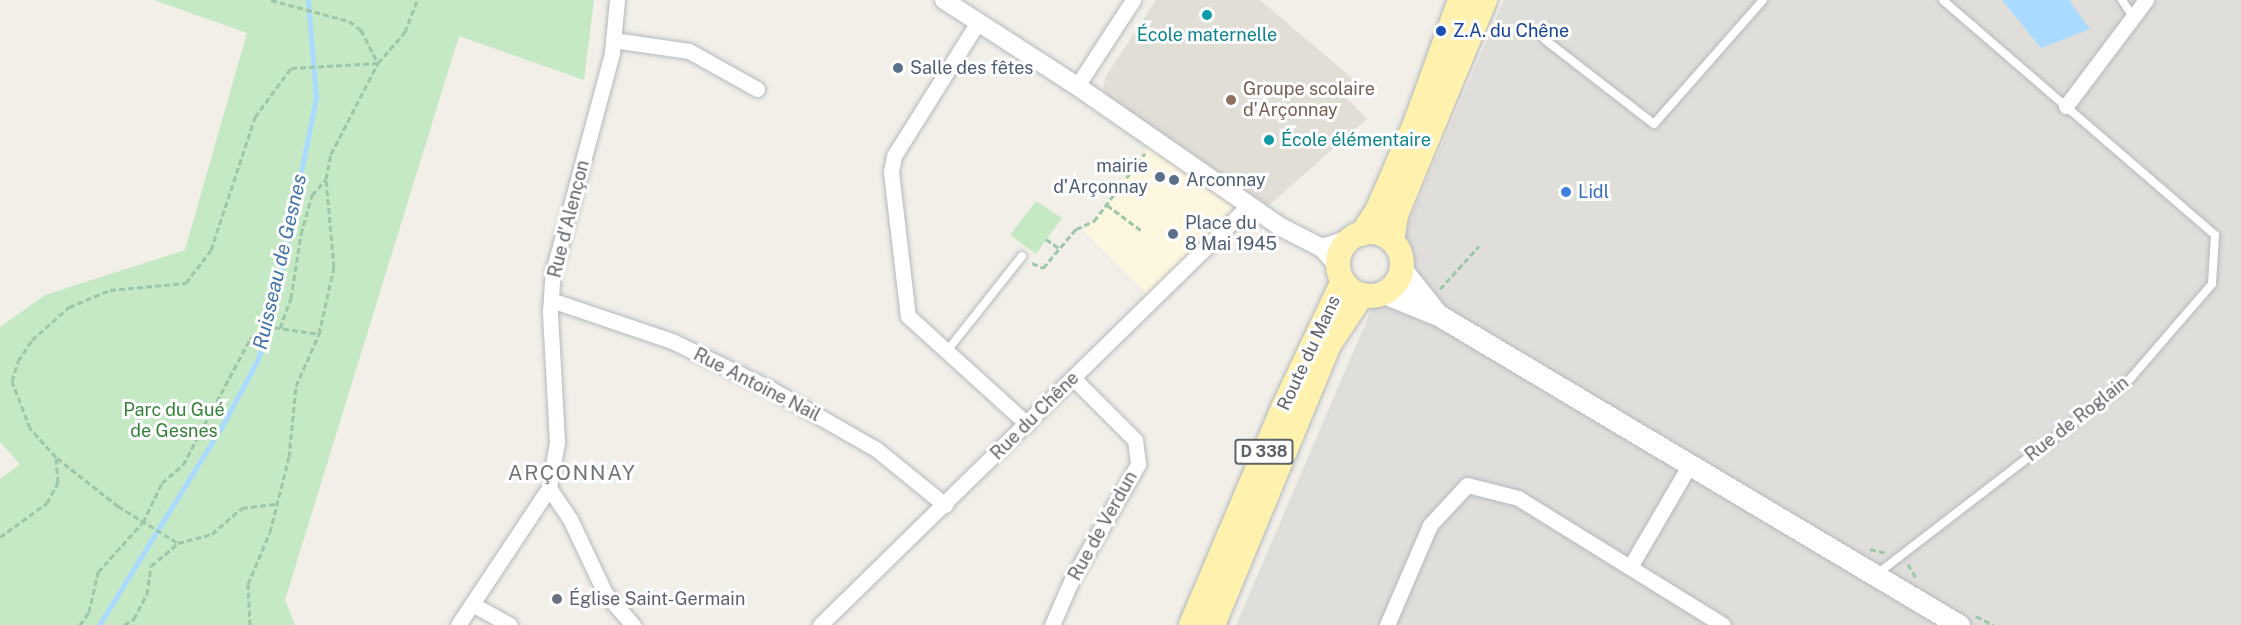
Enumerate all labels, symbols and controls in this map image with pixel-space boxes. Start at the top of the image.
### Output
marker: École maternelle [1200,8,1214,22]
place label: Z.A. du Chêne [1453,20,1569,42]
place label: École maternelle [1137,24,1277,46]
marker: Z.A. du Chêne [1434,24,1448,38]
place label: Salle des fêtes [910,57,1034,79]
marker: Salle des fêtes [891,61,905,75]
place label: Groupe scolaire d'Arçonnay [1243,79,1375,122]
marker: Groupe scolaire d'Arçonnay [1224,93,1238,107]
place label: École élémentaire [1281,129,1431,151]
marker: École élémentaire [1262,133,1276,147]
place label: mairie d'Arçonnay [1053,156,1148,198]
street label: Rue d'Alençon [544,158,594,280]
place label: Arconnay [1186,169,1266,191]
marker: mairie d'Arçonnay [1153,170,1167,184]
water label: Ruisseau de Gesnes [248,172,312,352]
marker: Arconnay [1167,173,1181,187]
place label: Lidl [1578,181,1609,203]
marker: Lidl [1559,185,1573,199]
place label: Place du 8 Mai 1945 [1185,213,1277,256]
marker: Place du 8 Mai 1945 [1166,227,1180,241]
street label: Route du Mans [1273,292,1345,414]
street label: Rue Antoine Nail [690,344,824,426]
street label: Rue du Chêne [986,367,1084,465]
street label: Rue de Roglain [2021,372,2133,466]
park label: Parc du Gué de Gesnes [123,400,225,442]
road number: D 338 [1234,439,1294,465]
district label: ARÇONNAY [508,460,636,486]
street label: Rue de Verdun [1064,467,1142,585]
place label: Église Saint-Germain [569,588,745,610]
marker: Église Saint-Germain [550,592,564,606]

